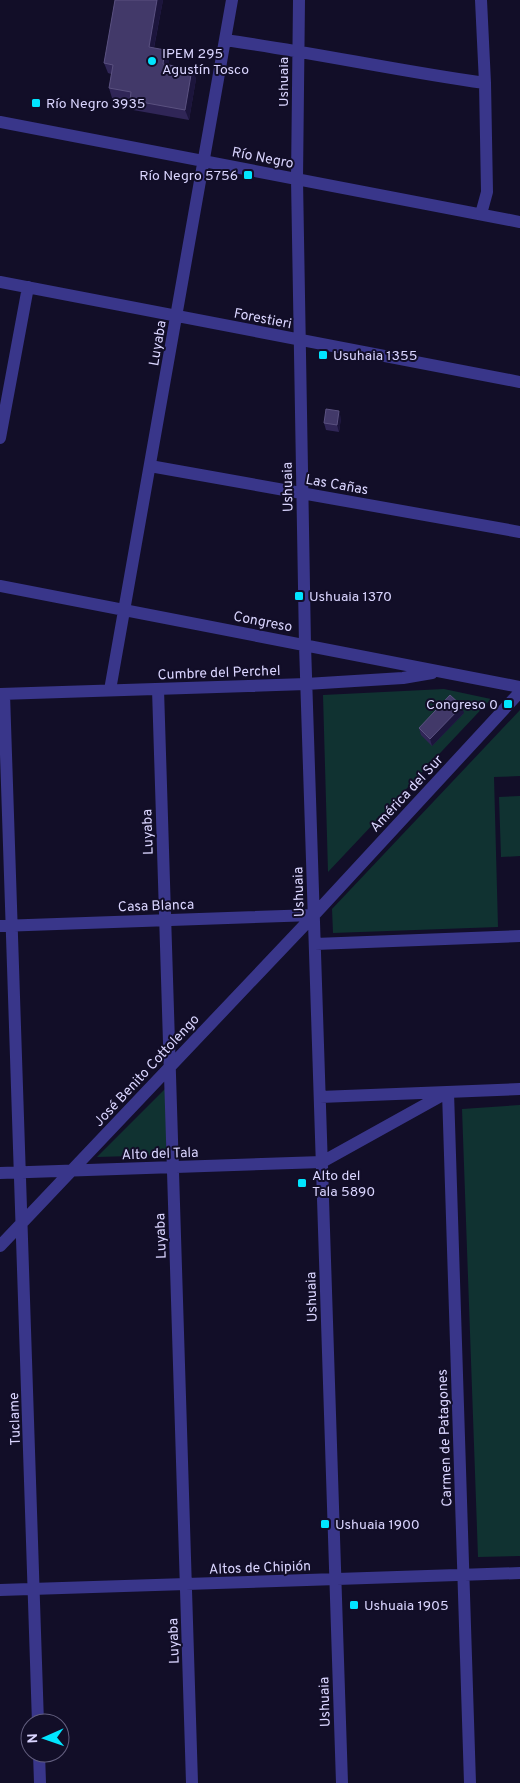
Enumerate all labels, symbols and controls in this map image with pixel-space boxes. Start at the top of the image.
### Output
place label: IPEM 295 Agustín Tosco [162,46,249,79]
marker: IPEM 295 Agustín Tosco [146,55,158,67]
street label: Ushuaia [276,57,293,107]
place label: Río Negro 3935 [46,96,146,113]
marker: Río Negro 3935 [30,97,42,109]
street label: Río Negro [230,144,295,173]
place label: Río Negro 5756 [139,168,238,185]
marker: Río Negro 5756 [242,169,254,181]
street label: Forestieri [232,306,293,333]
street label: Luyaba [146,319,171,367]
place label: Usuhaia 1355 [333,348,417,365]
marker: Usuhaia 1355 [317,349,329,361]
street label: Ushuaia [280,462,297,512]
street label: Las Cañas [304,472,369,499]
place label: Ushuaia 1370 [309,589,392,606]
marker: Ushuaia 1370 [293,590,305,602]
street label: Congreso [232,608,294,637]
street label: Cumbre del Perchel [157,663,281,684]
place label: Congreso 0 [426,697,498,714]
marker: Congreso 0 [502,698,514,710]
street label: América del Sur [367,751,448,836]
street label: Luyaba [139,809,158,855]
street label: Ushuaia [290,867,309,917]
street label: Casa Blanca [118,897,194,916]
street label: José Benito Cottolengo [91,1011,204,1131]
street label: Alto del Tala [121,1145,199,1164]
place label: Alto del Tala 5890 [312,1168,375,1201]
marker: Alto del Tala 5890 [296,1177,308,1189]
street label: Luyaba [152,1213,171,1259]
street label: Ushuaia [303,1272,322,1322]
street label: Carmen de Patagones [435,1369,456,1507]
street label: Tuclame [6,1392,25,1446]
place label: Ushuaia 1900 [335,1517,420,1534]
marker: Ushuaia 1900 [319,1518,331,1530]
street label: Altos de Chipión [209,1558,311,1579]
place label: Ushuaia 1905 [364,1598,449,1615]
marker: Ushuaia 1905 [348,1599,360,1611]
street label: Luyaba [165,1618,184,1664]
street label: Ushuaia [316,1677,335,1727]
north arrow [20,1713,70,1763]
text: N [25,1733,42,1744]

